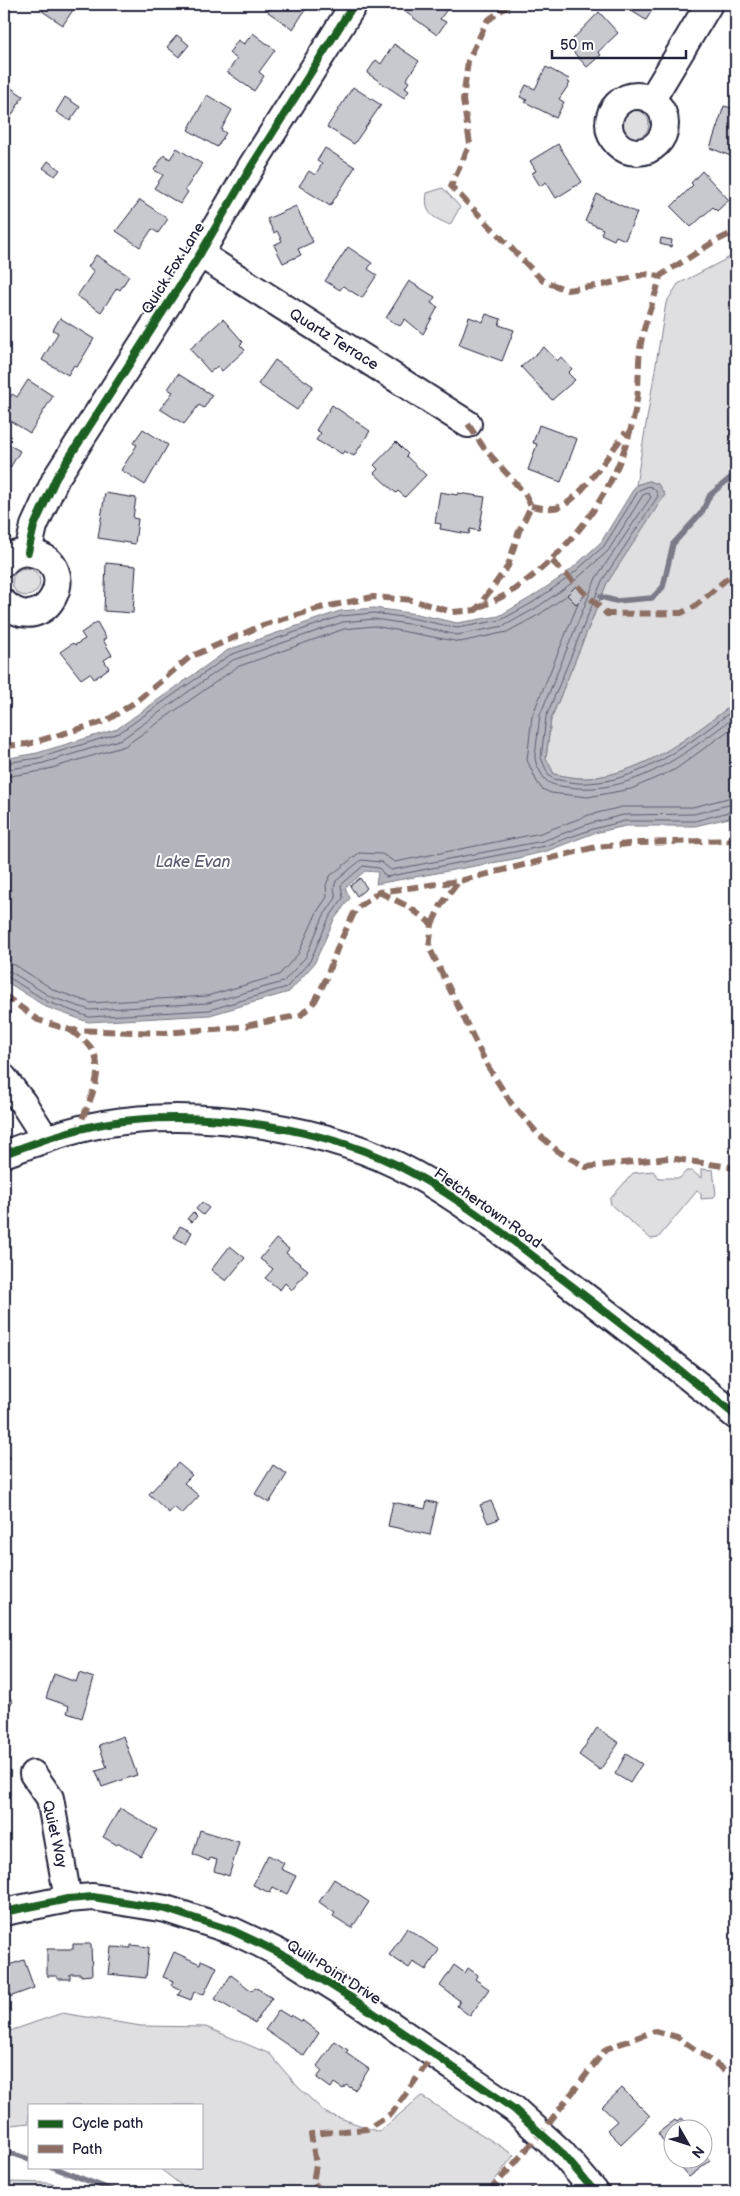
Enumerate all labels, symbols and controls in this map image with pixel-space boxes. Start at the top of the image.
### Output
scale bar [552,28,686,60]
text: 50 m [560,36,594,55]
street label: Quick Fox Lane [138,219,209,318]
street label: Quartz Terrace [286,304,382,374]
water label: Lake Evan [156,853,230,872]
street label: Fletchertown Road [430,1164,545,1253]
street label: Quiet Way [38,1799,72,1870]
street label: Quill Point Drive [283,1936,384,2009]
legend [28,2104,202,2168]
text: Cycle path [72,2114,143,2133]
north arrow [662,2118,712,2168]
text: Path [72,2140,102,2159]
text: N [688,2142,708,2161]

